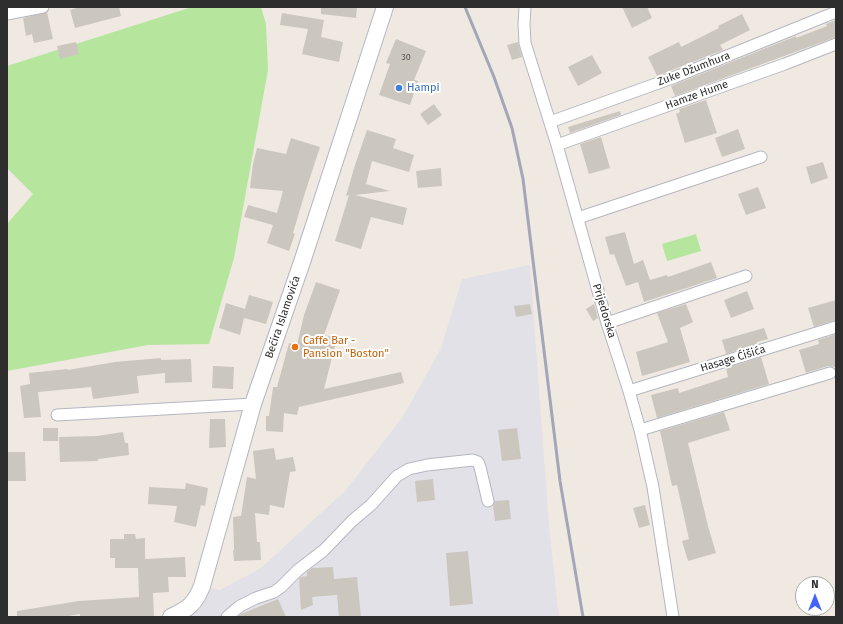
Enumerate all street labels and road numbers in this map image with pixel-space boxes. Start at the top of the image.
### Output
street label: Zuke Džumhura [656,49,732,89]
street label: Hamze Hume [664,78,730,112]
street label: Bećira Islamovića [263,274,303,360]
street label: Prijedorska [589,282,619,340]
street label: Hasage Ćišića [699,343,767,375]

